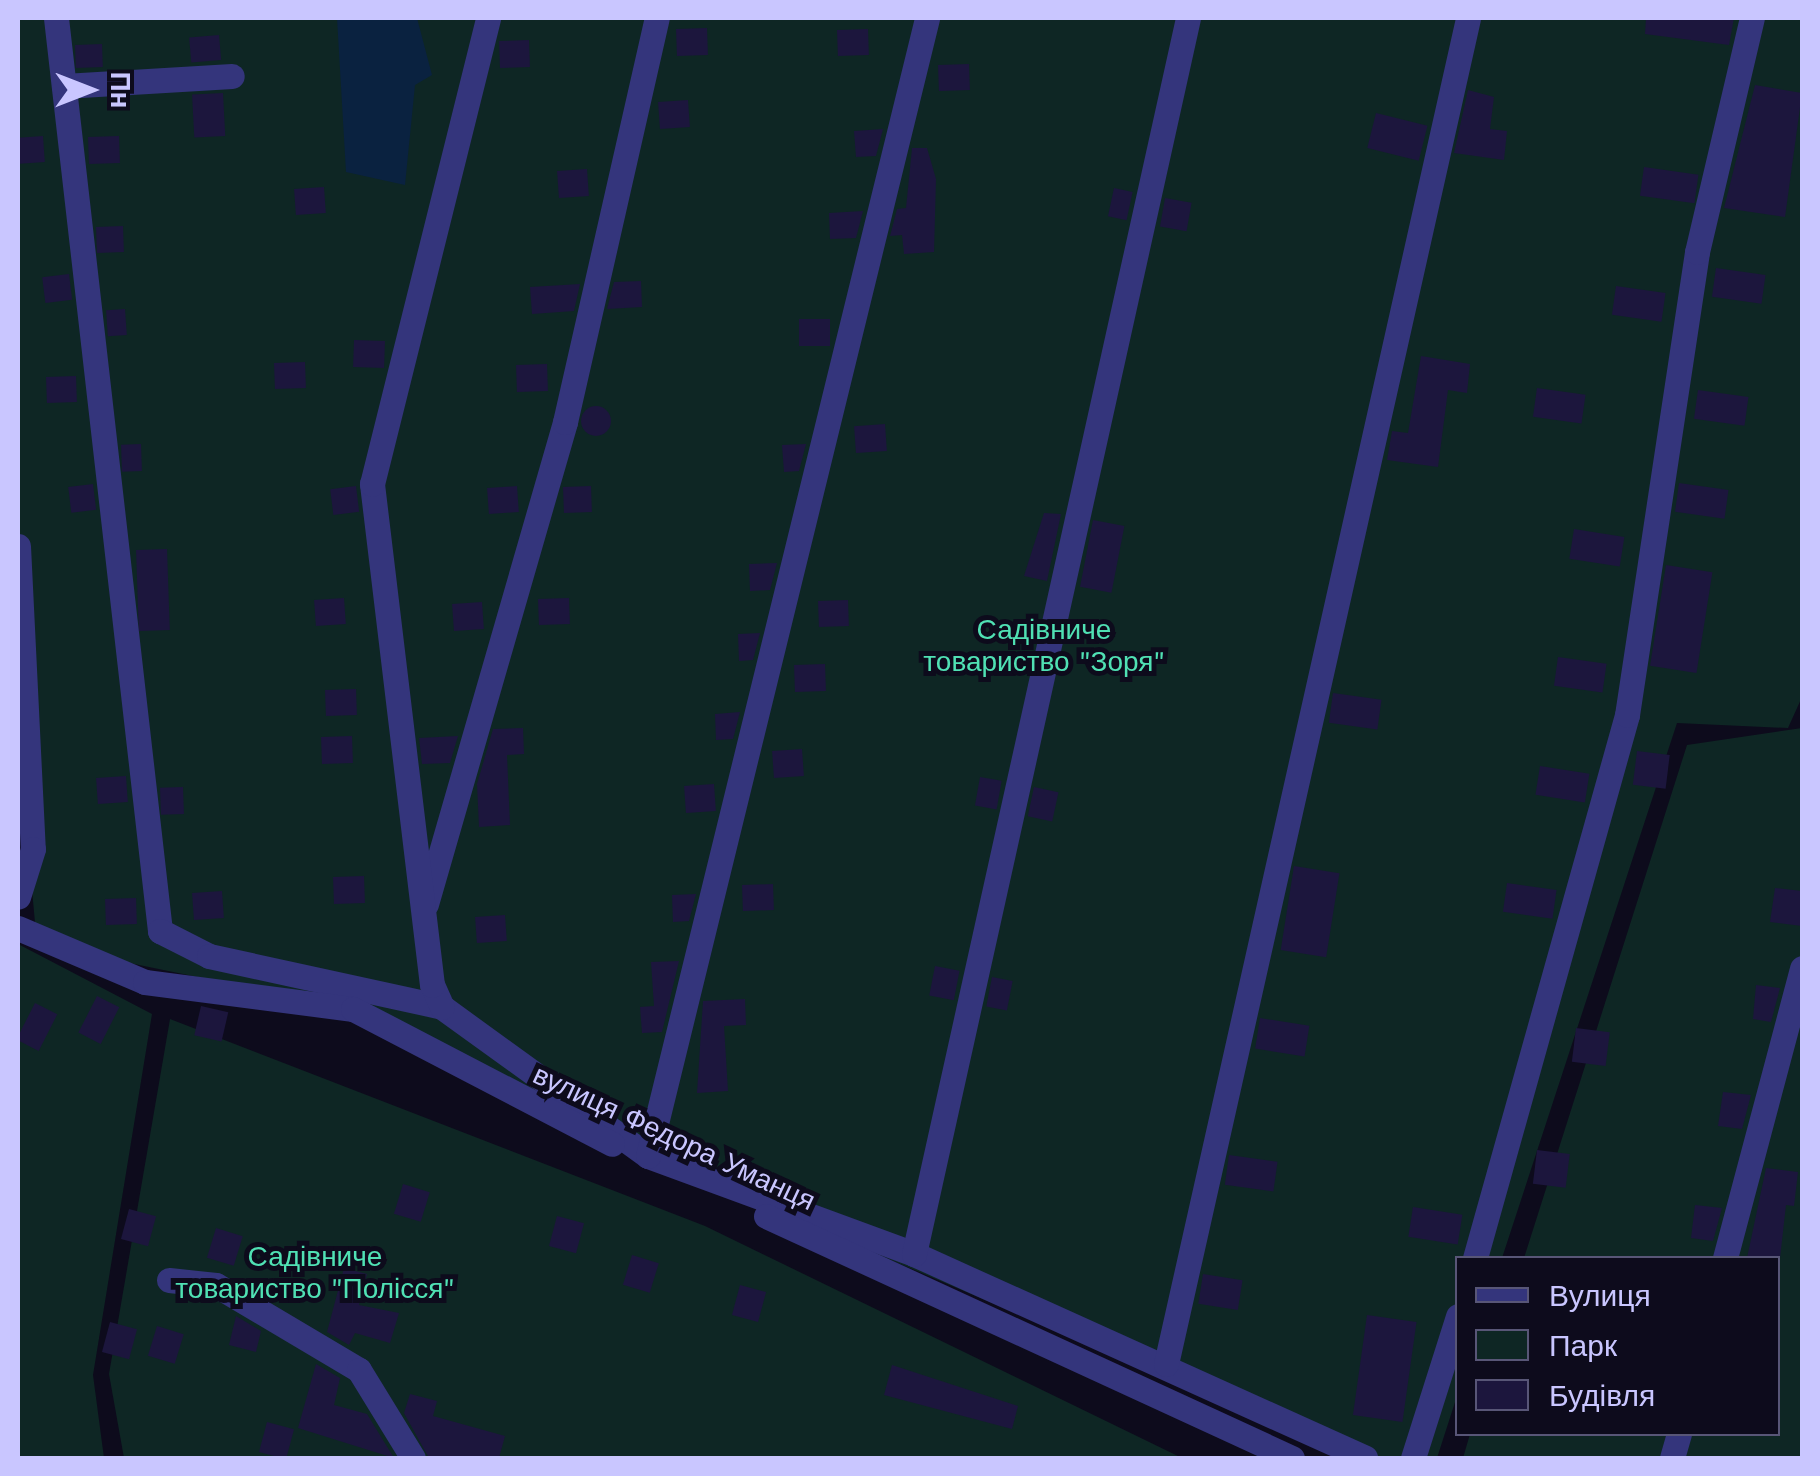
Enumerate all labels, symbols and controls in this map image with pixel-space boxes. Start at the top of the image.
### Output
north arrow [40,40,140,140]
text: Пн [104,71,137,109]
park label: Садівниче товариство "Зоря" [923,613,1165,679]
street label: вулиця Федора Уманця [528,1058,820,1218]
park label: Садівниче товариство "Полісся" [175,1240,455,1306]
legend [1455,1256,1780,1436]
text: Вулиця [1549,1278,1651,1313]
text: Парк [1549,1328,1617,1363]
text: Будівля [1549,1378,1655,1413]

